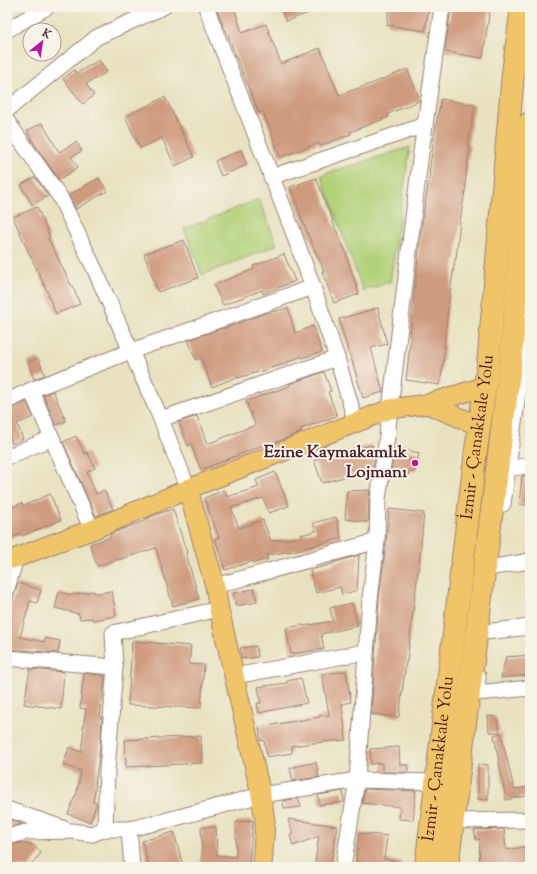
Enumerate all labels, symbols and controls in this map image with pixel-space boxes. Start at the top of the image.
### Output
north arrow [22,22,62,62]
text: K [38,25,54,43]
street label: İzmir - Çanakkale Yolu [456,354,501,521]
place label: Ezine Kaymakamlık Lojmanı [264,441,408,485]
marker: Ezine Kaymakamlık Lojmanı [410,458,420,468]
street label: İzmir - Çanakkale Yolu [417,675,461,843]

